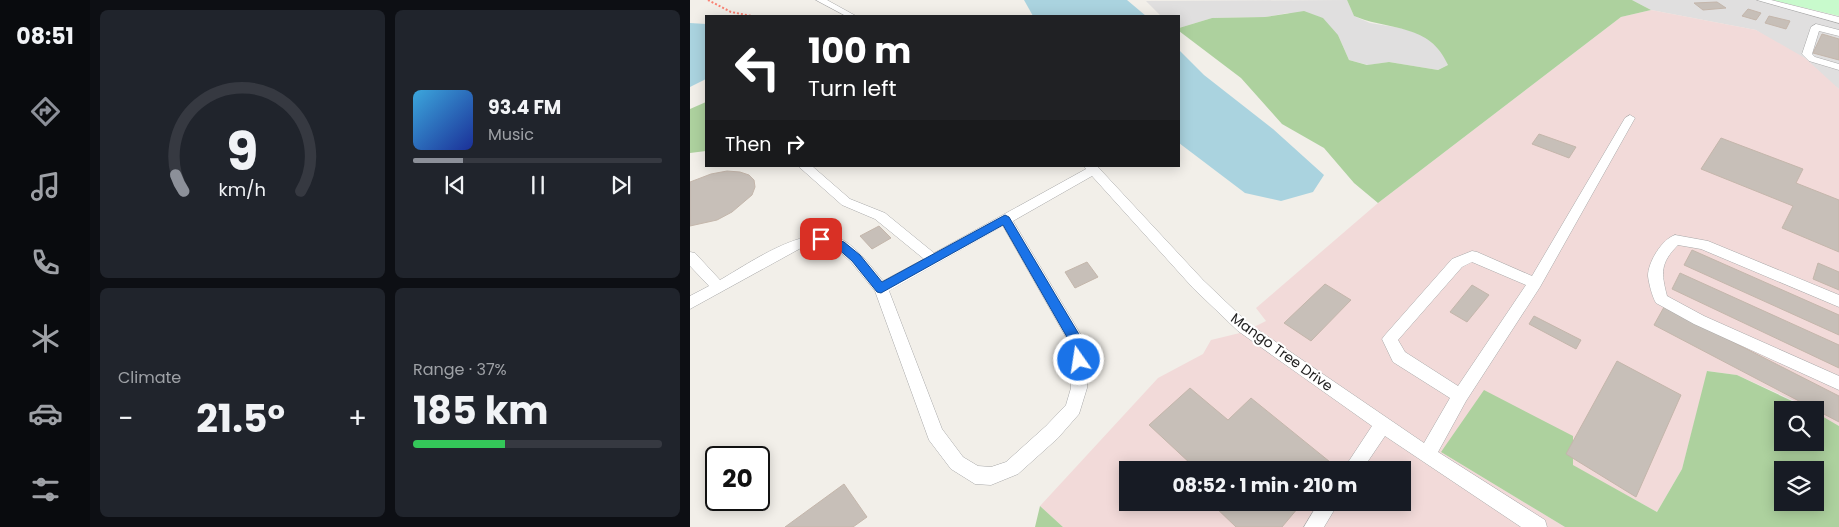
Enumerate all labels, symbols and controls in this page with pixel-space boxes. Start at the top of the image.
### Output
text: 08:51 [16,21,74,52]
text: 100 m [808,26,911,75]
icon: left [725,35,790,100]
text: Turn left [808,73,896,104]
icon: directions [28,94,63,129]
text: 93.4 FM [488,94,561,121]
text: 9 [227,115,258,188]
text: Music [488,123,534,146]
icon: right [781,130,809,158]
text: Then [725,131,771,158]
icon: music [28,169,63,204]
icon: previous [441,171,469,199]
icon: pause [524,171,552,199]
icon: next [607,171,635,199]
text: km/h [219,177,266,202]
pin [800,218,842,260]
icon: arrive [807,225,835,253]
icon: phone [28,245,63,280]
street label: Mango Tree Drive [1227,308,1337,396]
icon: climate [28,321,63,356]
position arrow [1052,333,1104,385]
text: Range · 37% [413,358,507,381]
text: Climate [118,366,181,389]
text: 185 km [413,384,548,437]
text: 21.5° [196,392,285,445]
icon: car [28,396,63,431]
text: − [118,399,133,438]
text: + [348,399,367,438]
map controls [1774,401,1824,511]
button: search [1774,401,1824,451]
speed limit sign: 20 [705,446,770,511]
button: layers [1774,461,1824,511]
icon: filters [28,472,63,507]
text: 08:52 · 1 min · 210 m [1172,472,1358,499]

